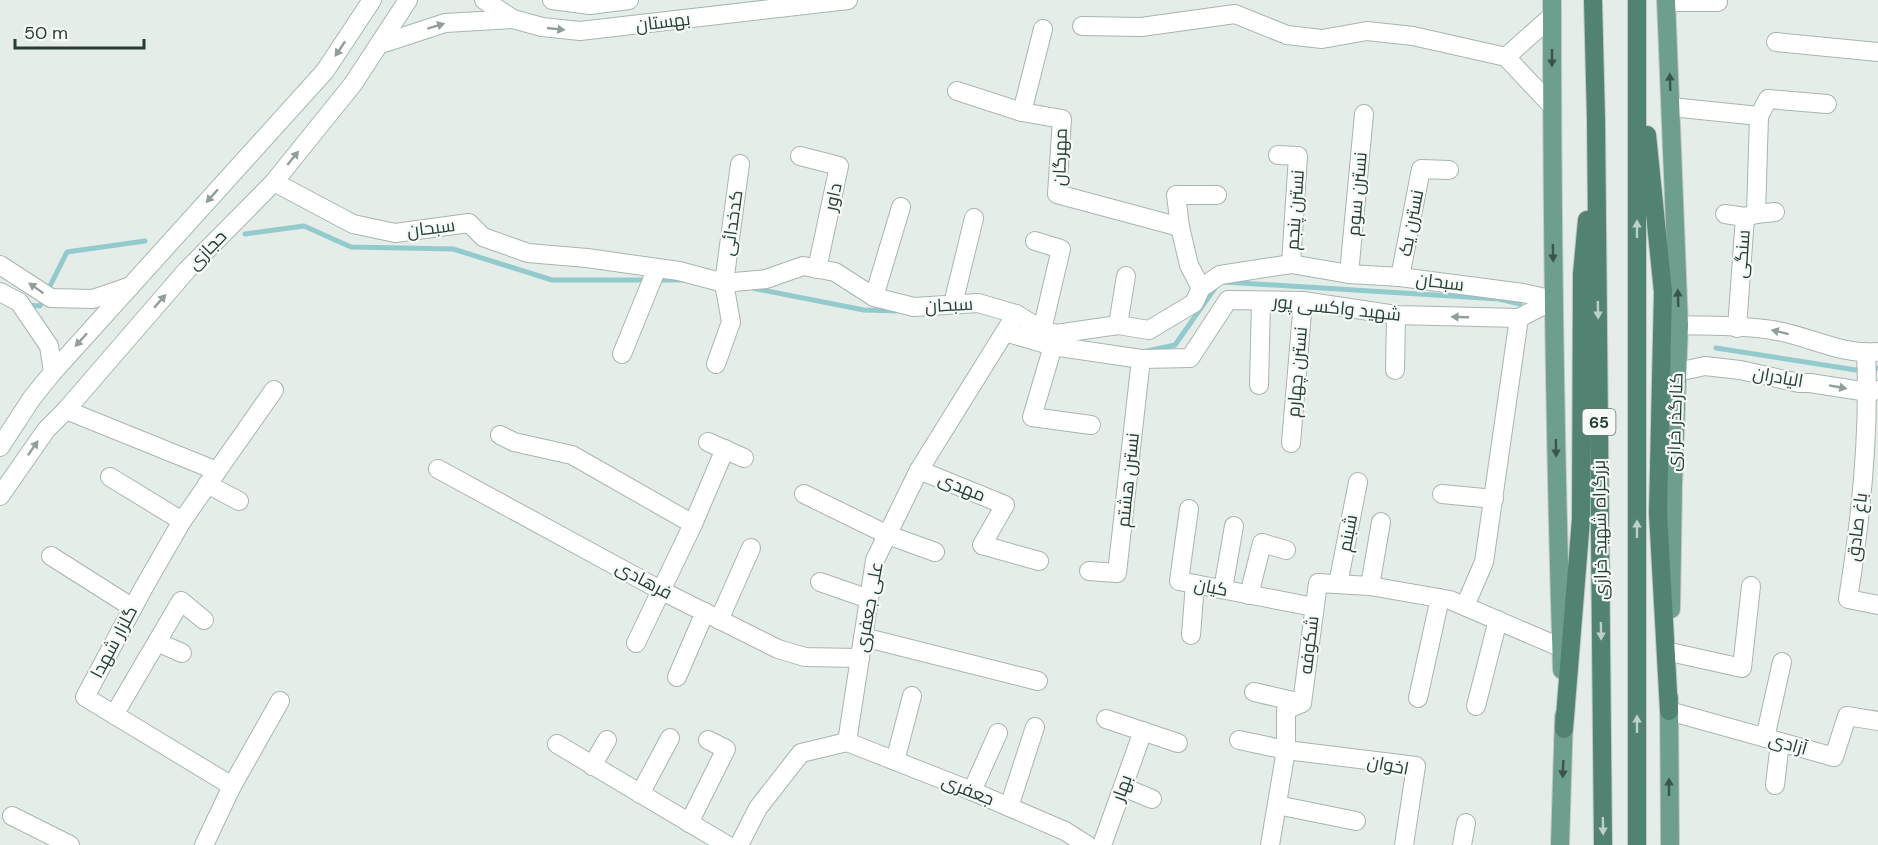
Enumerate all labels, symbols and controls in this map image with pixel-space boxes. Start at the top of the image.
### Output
street label: بهستان [634,7,692,37]
scale bar [15,12,144,50]
text: 50 m [24,21,68,45]
one-way arrow [427,21,445,30]
one-way arrow [547,24,566,34]
one-way arrow [334,41,346,57]
one-way arrow [1547,49,1557,68]
one-way arrow [1665,72,1674,91]
street label: مهرگان [1047,127,1073,187]
one-way arrow [286,151,299,166]
street label: نسترن سوم [1341,151,1373,237]
street label: نسترن پنجم [1280,169,1310,251]
street label: داور [818,181,848,214]
one-way arrow [205,188,219,203]
street label: نسترن یک [1393,188,1429,258]
street label: کدخدائی [716,189,748,257]
street label: سبحان [406,213,456,243]
one-way arrow [1632,219,1642,238]
street label: حجازی [182,225,232,275]
street label: سنگی [1728,229,1756,279]
one-way arrow [1548,244,1558,263]
street label: سبحان [1415,267,1465,297]
one-way arrow [28,282,44,294]
one-way arrow [1673,288,1682,307]
street label: شهید واکسی پور [1271,289,1402,327]
street label: سبحان [924,292,974,318]
one-way arrow [153,293,167,308]
one-way arrow [1593,301,1603,320]
one-way arrow [1451,312,1470,322]
street label: نسترن چهارم [1281,326,1313,418]
one-way arrow [1771,327,1789,337]
one-way arrow [74,333,88,348]
street label: الیادران [1751,361,1805,393]
street label: کنارگذر خرازی [1661,372,1689,472]
one-way arrow [1829,383,1848,392]
road number: 65 [1582,409,1616,435]
street label: نسترن هشتم [1111,432,1145,528]
one-way arrow [1551,439,1561,458]
one-way arrow [27,441,39,457]
street label: بزرگراه شهید خرازی [1587,460,1613,600]
street label: مهدی [935,467,989,507]
street label: باغ صادق [1841,491,1873,563]
street label: شبنم [1333,512,1363,554]
one-way arrow [1632,519,1642,538]
street label: فرهادی [612,555,676,605]
street label: علی جعفری [849,560,889,654]
street label: کیان [1192,572,1230,602]
street label: گلزار شهدا [85,602,143,682]
street label: شکوفه [1294,615,1324,675]
one-way arrow [1596,622,1606,641]
one-way arrow [1632,714,1642,733]
street label: آزادی [1766,727,1810,761]
street label: اخوان [1365,749,1411,781]
one-way arrow [1558,760,1567,779]
street label: جعفری [938,769,998,811]
street label: بهار [1106,771,1138,806]
one-way arrow [1664,777,1674,796]
one-way arrow [1598,817,1608,836]

